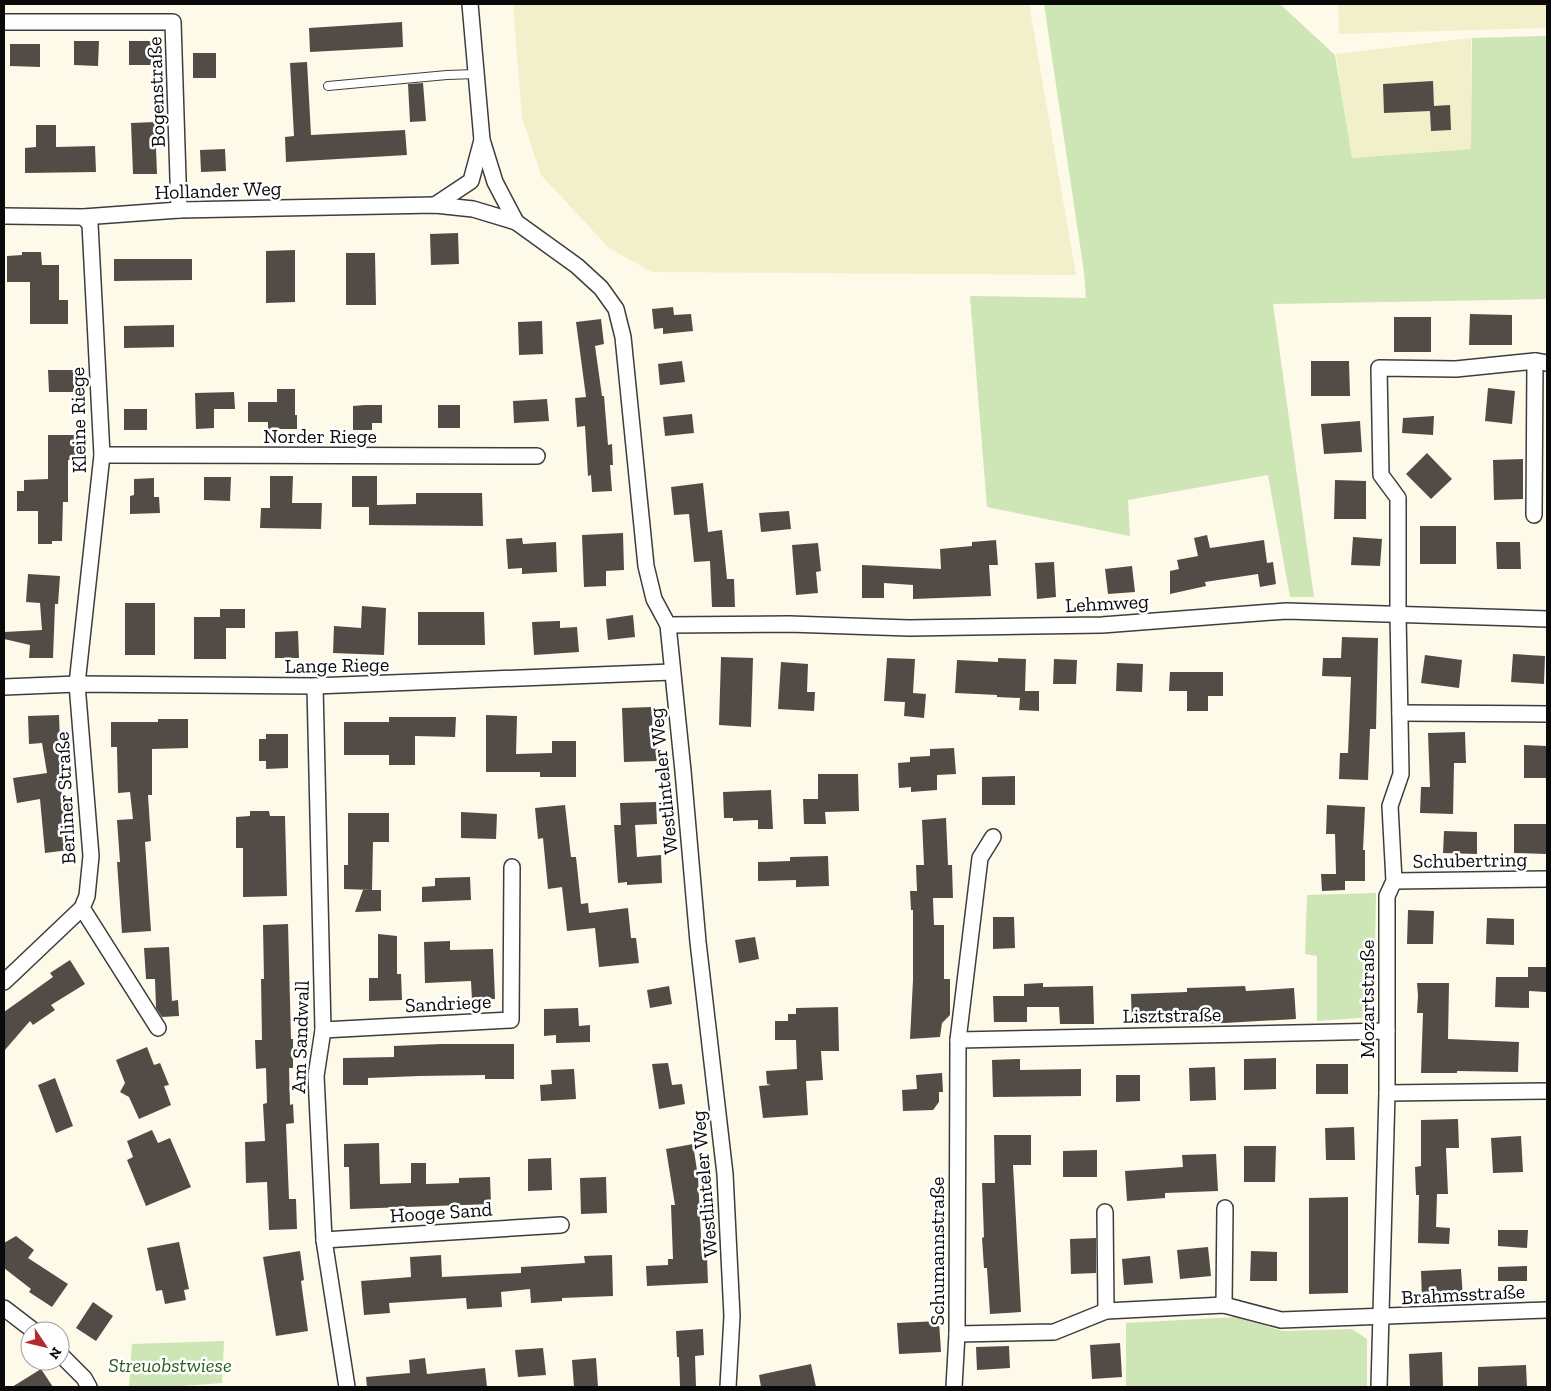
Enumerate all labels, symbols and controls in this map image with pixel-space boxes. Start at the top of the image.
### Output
street label: Bogenstraße [142,36,170,148]
street label: Hollander Weg [154,176,282,204]
street label: Kleine Riege [65,367,91,473]
street label: Norder Riege [263,424,377,448]
street label: Lehmweg [1065,589,1150,617]
street label: Lange Riege [284,652,390,678]
street label: Westlinteler Weg [643,706,683,856]
street label: Berliner Straße [50,731,80,865]
street label: Schubertring [1412,847,1528,873]
street label: Mozartstraße [1355,940,1379,1058]
street label: Am Sandwall [286,980,314,1094]
street label: Sandriege [404,989,492,1017]
street label: Lisztstraße [1122,1002,1222,1028]
street label: Westlinteler Weg [686,1110,722,1258]
street label: Schumannstraße [925,1177,949,1325]
street label: Hooge Sand [389,1196,493,1228]
street label: Brahmsstraße [1400,1279,1526,1309]
north arrow [20,1321,70,1371]
text: N [45,1344,65,1363]
park label: Streuobstwiese [108,1353,232,1377]

